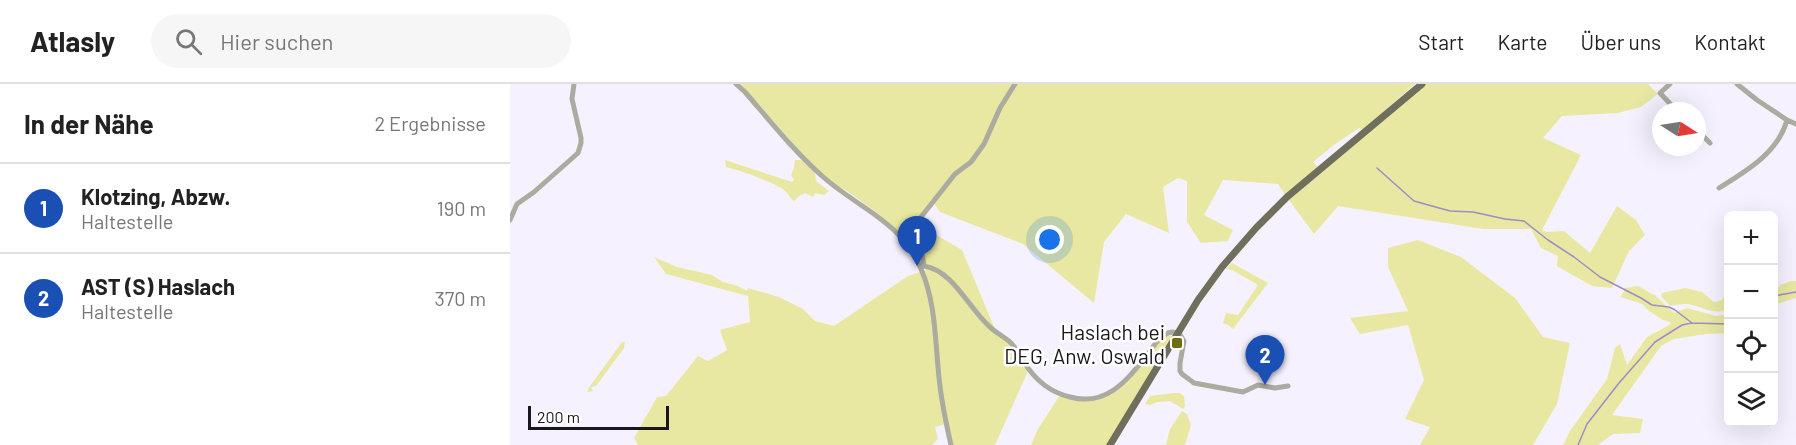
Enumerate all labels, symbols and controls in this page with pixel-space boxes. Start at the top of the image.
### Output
search box [151,14,571,68]
text: Atlasly [30,24,115,58]
icon: search [172,25,205,58]
text: Hier suchen [220,28,333,54]
text: Start [1418,29,1465,54]
text: Karte [1498,29,1548,54]
text: Über uns [1581,29,1661,54]
text: Kontakt [1694,29,1766,54]
north arrow [1652,102,1706,156]
text: In der Nähe [24,108,154,139]
text: 2 Ergebnisse [374,111,486,135]
text: Klotzing, Abzw. [81,183,230,209]
text: 1 [40,196,47,220]
text: 190 m [437,196,486,220]
text: Haltestelle [81,209,173,233]
map controls [1724,211,1778,427]
button: + [1724,211,1778,265]
pin: 1 [898,216,936,266]
your location [1035,225,1064,254]
button: − [1724,265,1778,319]
text: AST (S) Haslach [81,273,235,299]
text: 2 [38,286,49,310]
text: 370 m [434,286,486,310]
text: Haltestelle [81,299,173,323]
place label: Haslach bei DEG, Anw. Oswald [1004,319,1165,368]
button: locate [1724,319,1778,373]
marker: Haslach bei DEG, Anw. Oswald [1170,336,1184,350]
pin: 2 [1246,336,1284,385]
button: layers [1724,373,1778,427]
scale bar [528,403,669,430]
text: 200 m [537,407,580,426]

